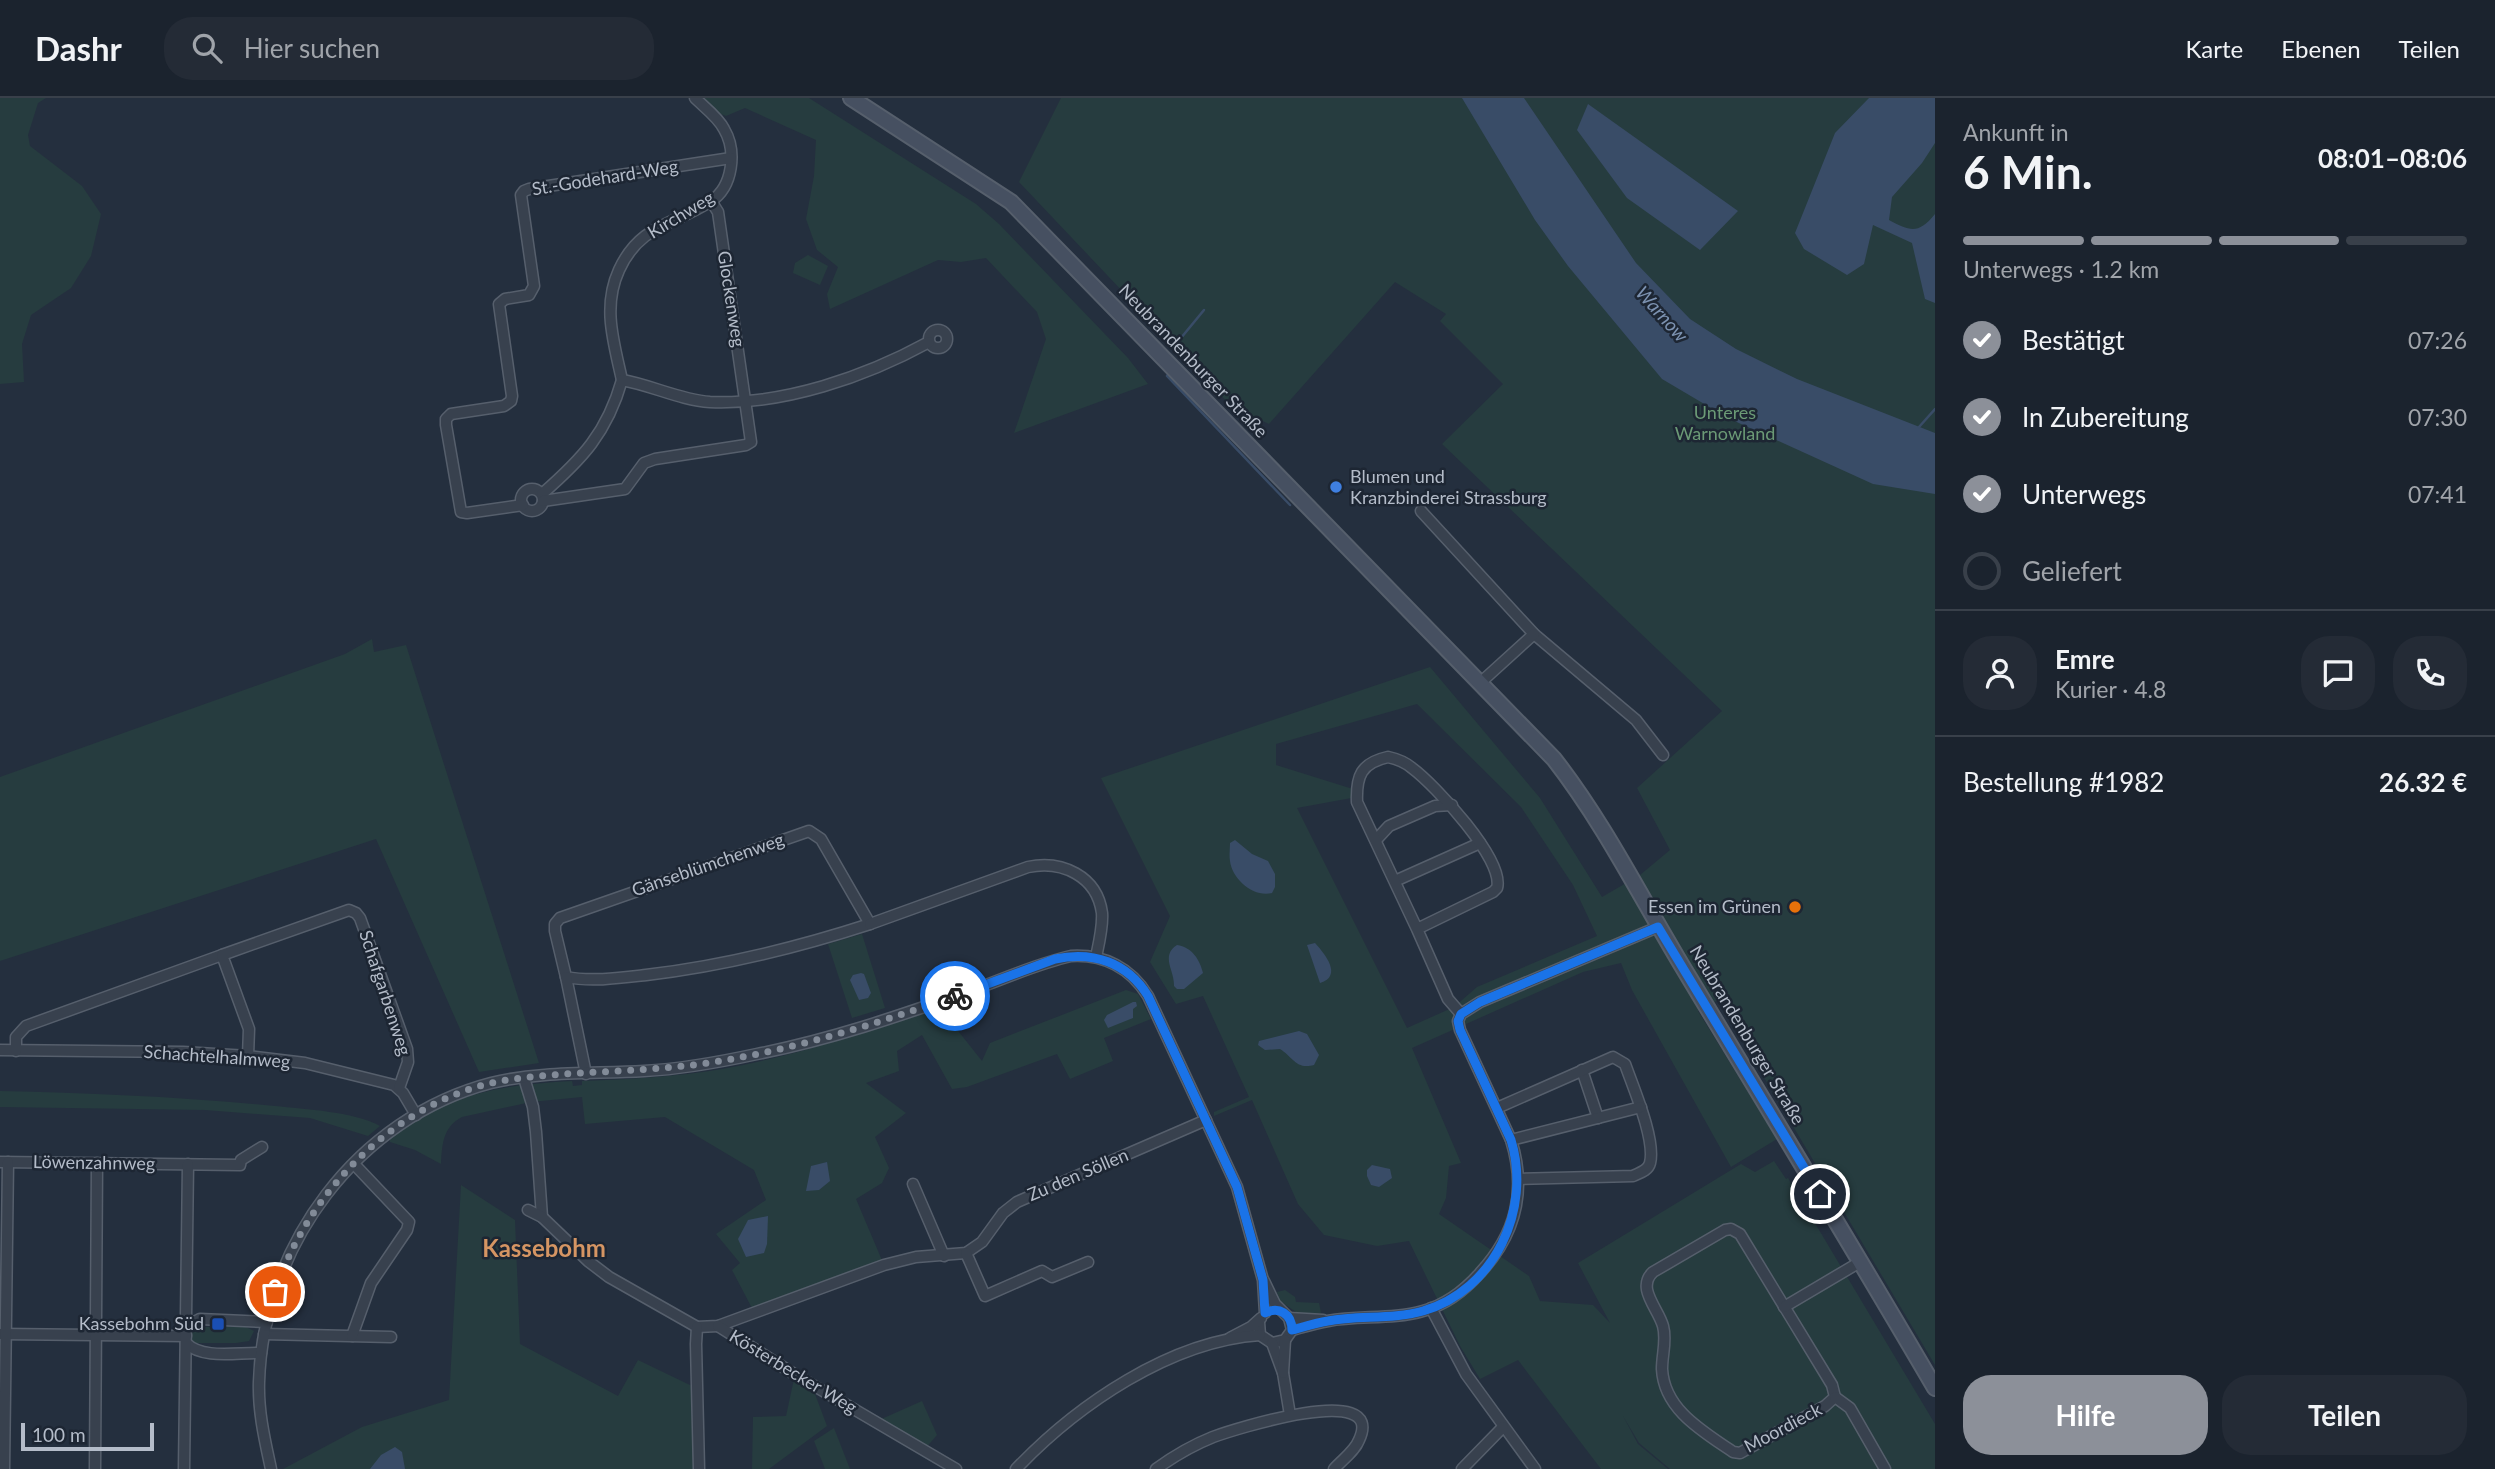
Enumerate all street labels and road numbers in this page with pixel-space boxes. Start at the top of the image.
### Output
street label: St.-Godehard-Weg [530,155,680,199]
street label: Kirchweg [643,186,718,243]
street label: Glockenweg [714,249,750,349]
street label: Neubrandenburger Straße [1115,279,1273,442]
street label: Gänseblümchenweg [629,828,787,900]
street label: Schafgarbenweg [355,927,417,1058]
street label: Neubrandenburger Straße [1686,941,1810,1128]
street label: Schachtelhalmweg [143,1040,291,1072]
street label: Zu den Söllen [1024,1143,1131,1205]
street label: Löwenzahnweg [33,1150,155,1174]
street label: Kösterbecker Weg [726,1324,861,1418]
street label: Moordieck [1740,1397,1826,1457]

